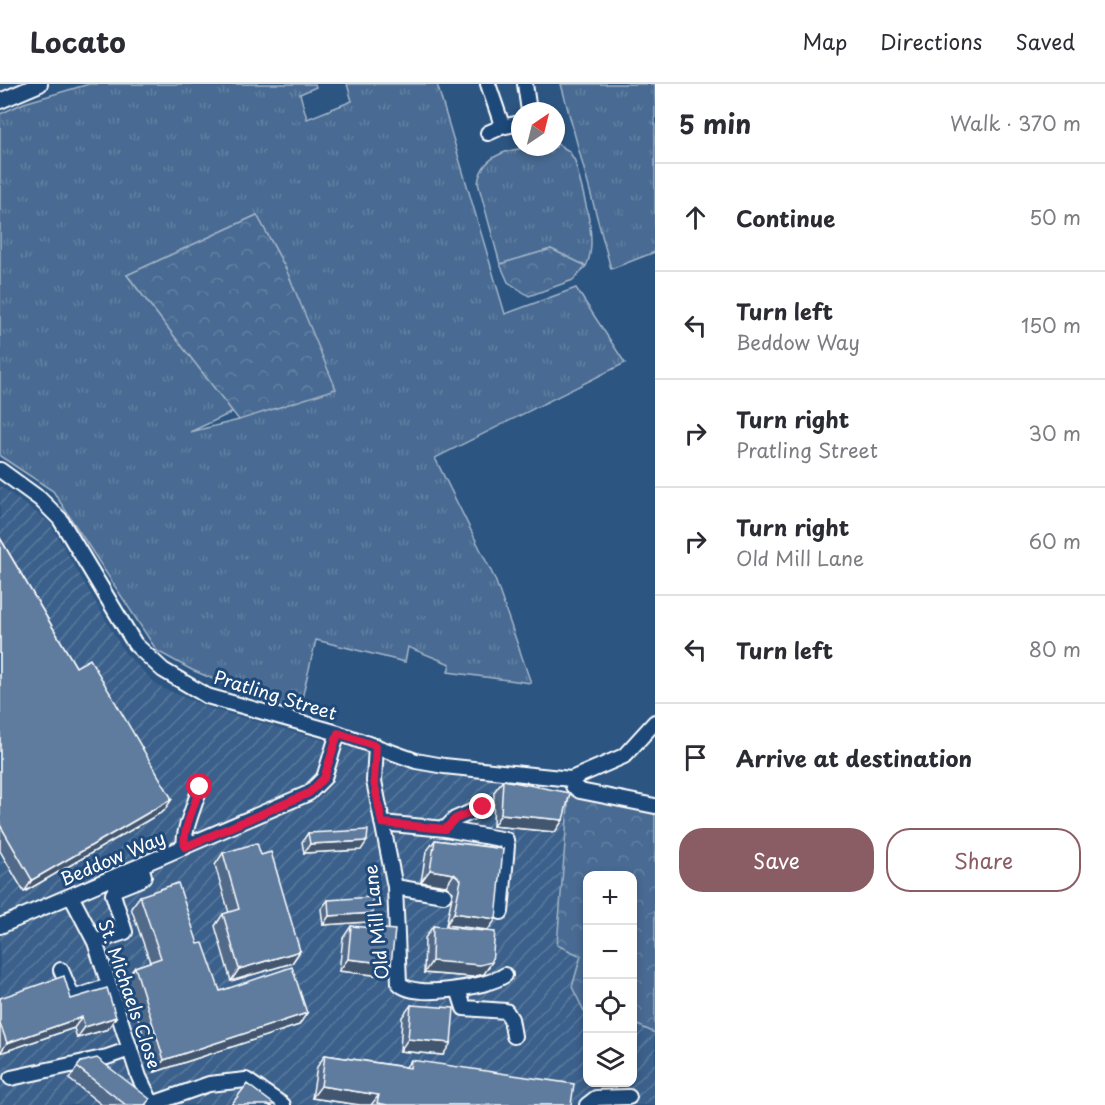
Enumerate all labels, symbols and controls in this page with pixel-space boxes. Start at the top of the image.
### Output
text: Locato [30,20,126,63]
text: Map [802,25,847,57]
text: Directions [880,25,982,57]
text: Saved [1015,25,1075,57]
north arrow [511,102,565,156]
text: 5 min [679,104,751,143]
text: Walk · 370 m [950,108,1081,138]
icon: ahead [679,201,712,234]
text: Continue [736,201,835,234]
text: 50 m [1029,202,1081,232]
text: Turn left [736,294,833,327]
icon: left [679,309,712,342]
text: 150 m [1021,310,1081,340]
text: Beddow Way [736,327,860,357]
text: Turn right [736,402,849,435]
icon: right [679,417,712,450]
text: 30 m [1028,418,1081,448]
text: Pratling Street [736,435,878,465]
text: Turn right [736,510,849,543]
icon: right [679,525,712,558]
text: 60 m [1029,526,1081,556]
text: Old Mill Lane [736,543,864,573]
icon: left [679,633,712,666]
text: Turn left [736,633,833,666]
text: 80 m [1029,634,1081,664]
street label: Pratling Street [210,663,340,726]
icon: arrive [679,741,712,774]
text: Arrive at destination [736,741,972,774]
route start [186,773,212,799]
route end [469,793,495,819]
street label: Beddow Way [56,823,169,892]
button: Save [679,828,874,892]
button: Share [886,828,1081,892]
street label: Old Mill Lane [356,863,395,981]
map controls [583,871,637,1087]
button: + [583,871,637,925]
street label: St. Michaels Close [92,915,169,1072]
button: − [583,925,637,979]
button: locate [583,979,637,1033]
button: layers [583,1033,637,1087]

